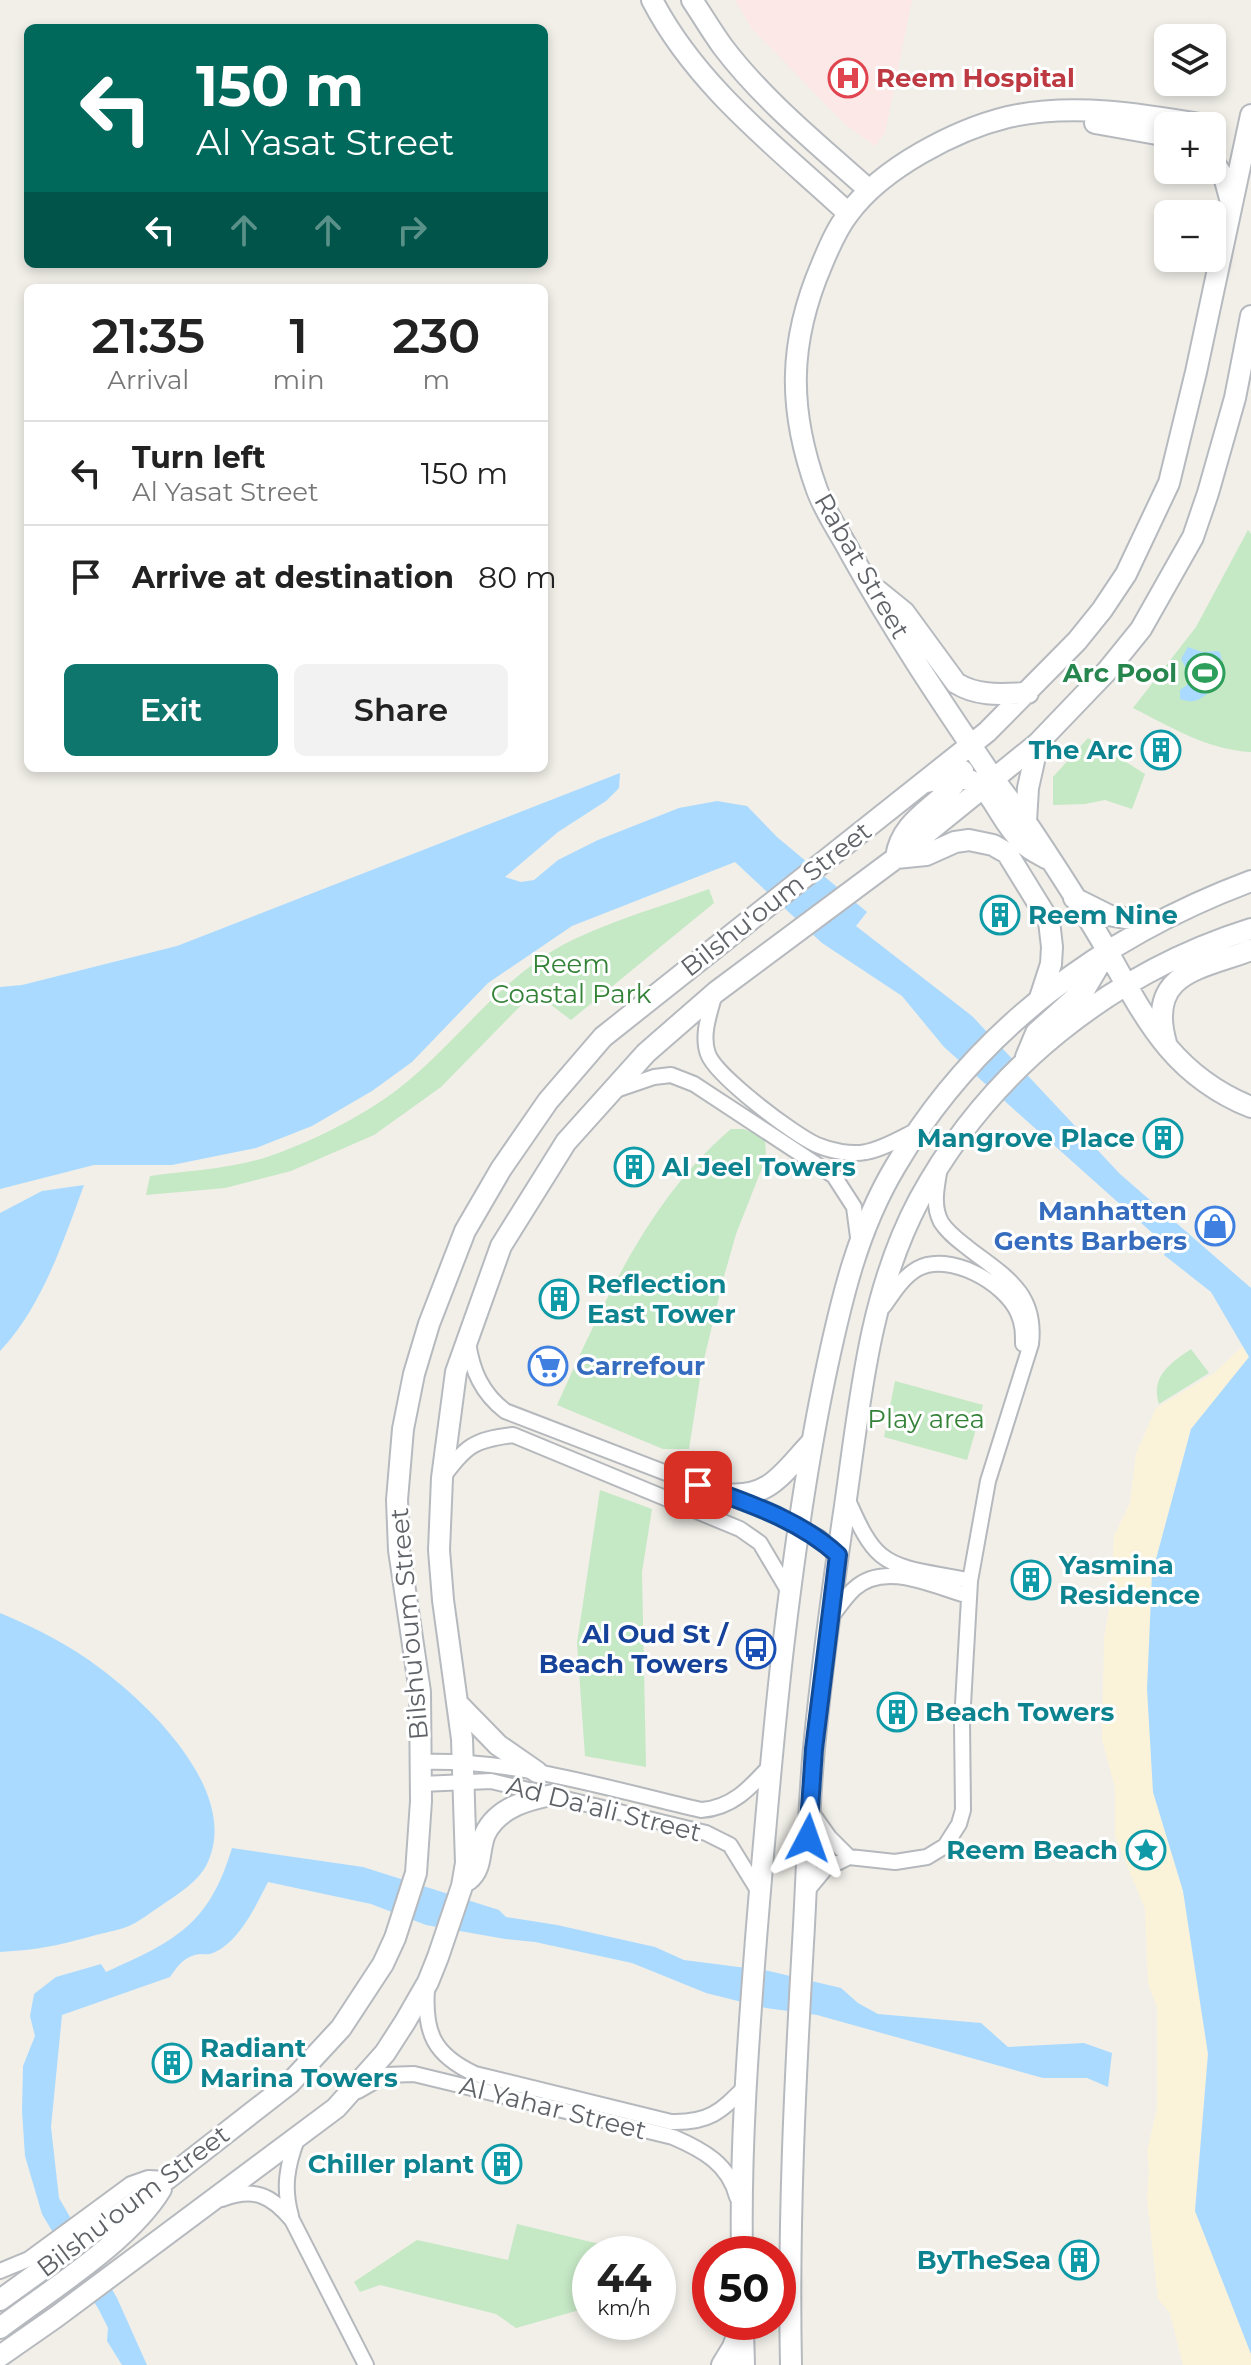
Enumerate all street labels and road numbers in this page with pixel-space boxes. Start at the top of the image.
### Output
street label: Rabat Street [807,487,917,645]
street label: Bilshu'oum Street [674,815,878,983]
street label: Bilshu'oum Street [383,1507,435,1741]
street label: Ad Da'ali Street [503,1769,705,1849]
street label: Al Yahar Street [456,2069,650,2147]
street label: Bilshu'oum Street [30,2118,236,2284]

